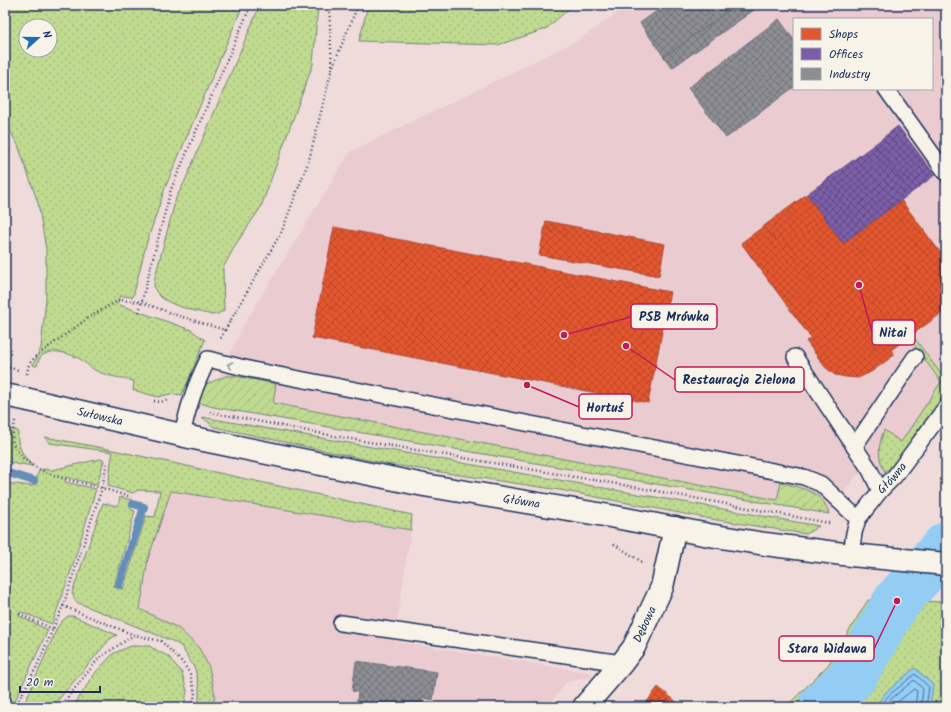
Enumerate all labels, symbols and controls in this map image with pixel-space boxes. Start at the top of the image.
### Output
north arrow [18,18,58,58]
legend [793,18,933,90]
text: Shops [829,25,858,44]
text: N [37,28,56,41]
text: Offices [829,45,863,64]
text: Industry [829,65,871,84]
callout: PSB Mrówka [631,304,717,329]
text: PSB Mrówka [639,307,709,328]
callout: Nitai [872,320,915,345]
text: Nitai [879,323,907,344]
one-way arrow [227,361,234,370]
callout: Restauracja Zielona [675,367,804,392]
text: Restauracja Zielona [682,370,796,391]
callout: Hortuś [579,394,632,419]
text: Hortuś [586,398,625,419]
street label: Sułowska [75,402,125,431]
street label: Główna [873,458,912,498]
street label: Główna [502,489,542,514]
street label: Dębowa [628,603,661,646]
callout: Stara Widawa [779,636,874,661]
text: Stara Widawa [787,639,867,660]
scale bar [20,668,100,694]
text: 20 m [26,673,54,692]

